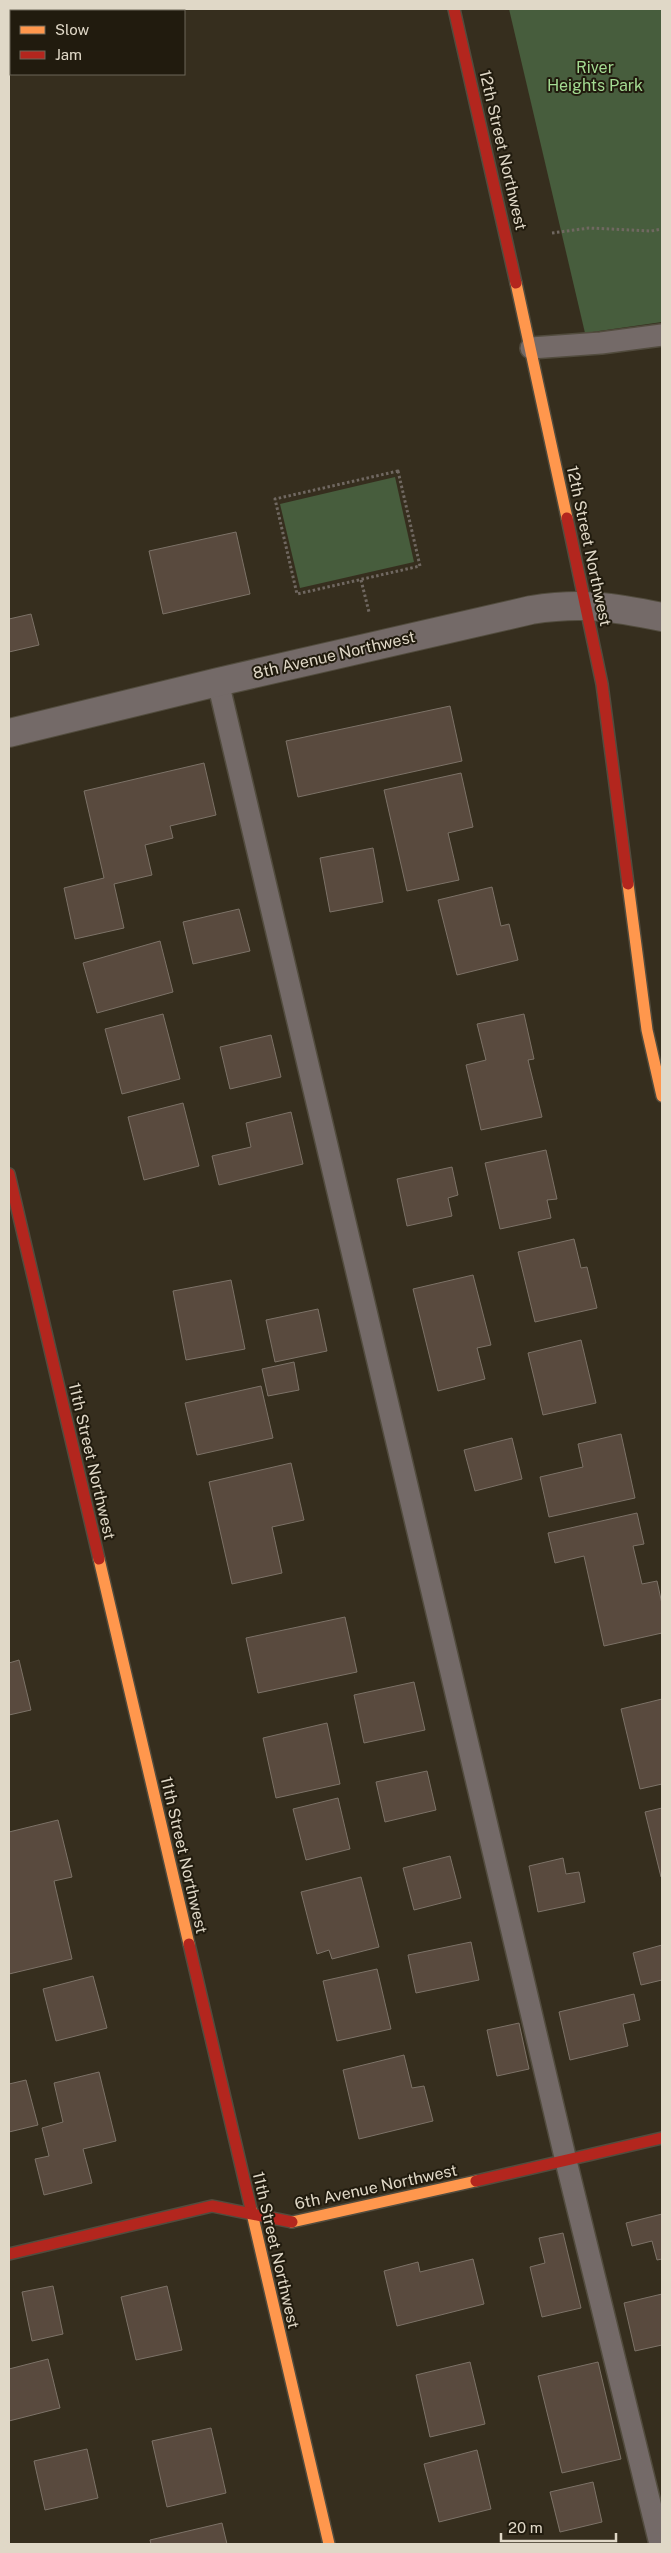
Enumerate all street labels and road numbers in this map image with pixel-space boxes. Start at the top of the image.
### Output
street label: 12th Street Northwest [475,68,531,232]
street label: 12th Street Northwest [563,464,615,628]
street label: 8th Avenue Northwest [251,627,417,683]
street label: 11th Street Northwest [65,1381,119,1541]
street label: 11th Street Northwest [157,1775,211,1935]
street label: 6th Avenue Northwest [293,2160,459,2214]
street label: 11th Street Northwest [249,2170,303,2330]

